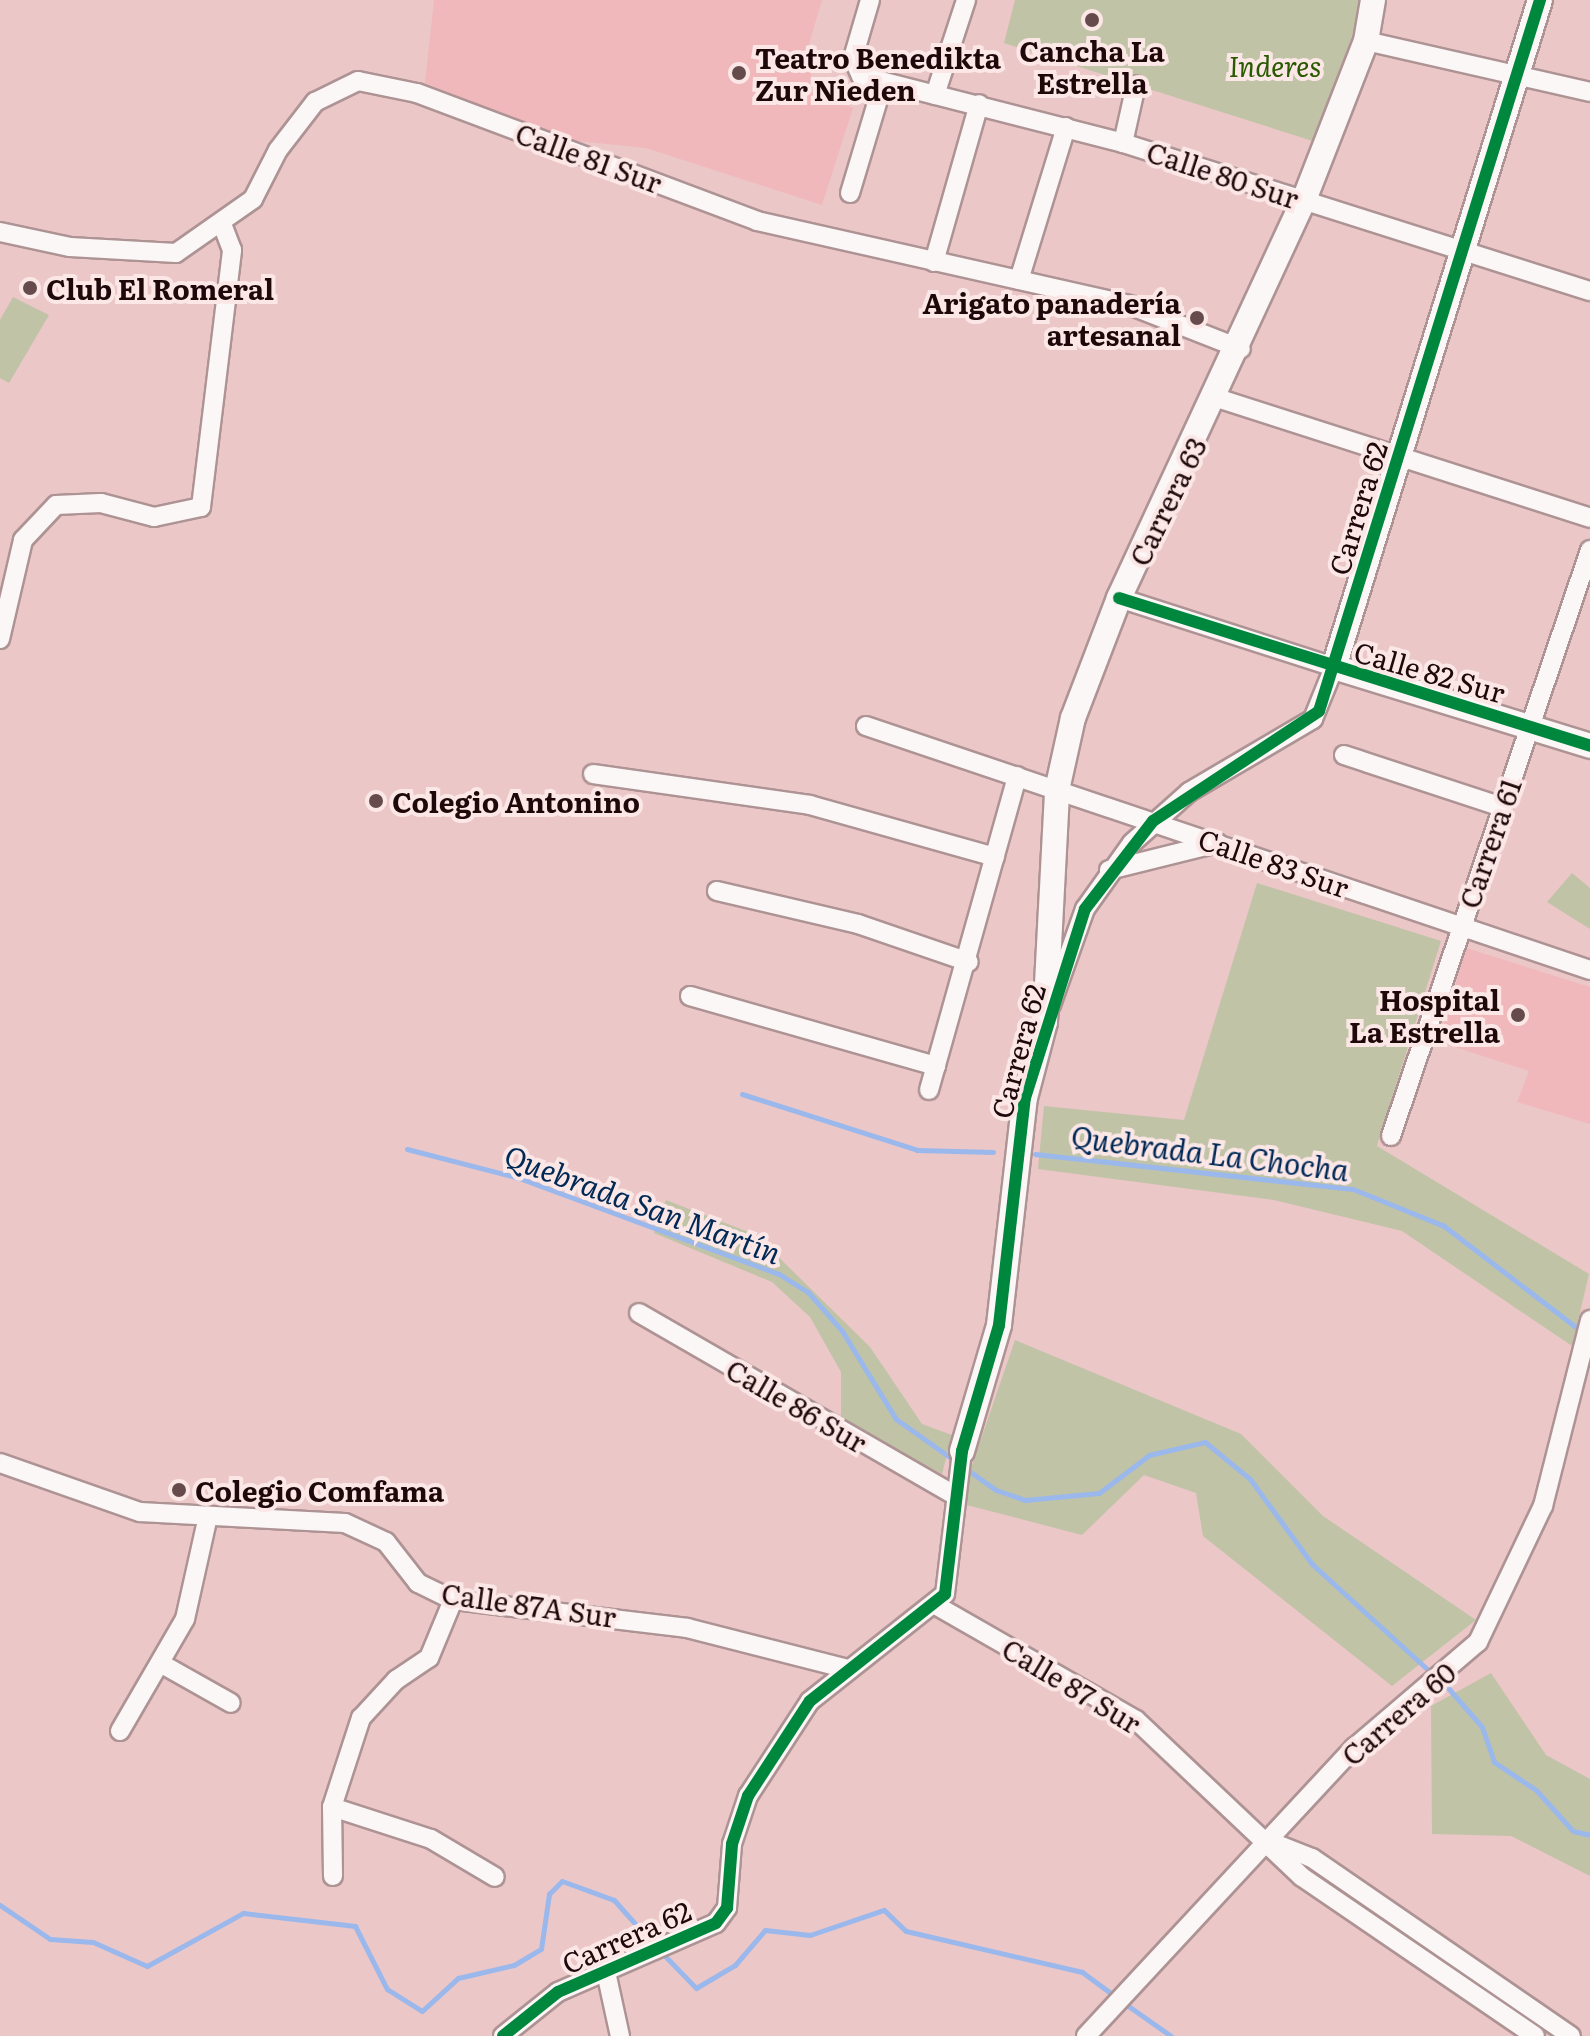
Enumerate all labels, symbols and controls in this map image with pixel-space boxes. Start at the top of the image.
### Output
marker: Cancha La Estrella [1083,11,1101,29]
place label: Cancha La Estrella [1019,33,1165,99]
place label: Teatro Benedikta Zur Nieden [755,40,1001,106]
park label: Inderes [1229,48,1321,82]
marker: Teatro Benedikta Zur Nieden [730,64,748,82]
street label: Calle 81 Sur [511,115,667,199]
street label: Calle 80 Sur [1143,134,1303,214]
place label: Club El Romeral [46,271,274,305]
marker: Club El Romeral [21,279,39,297]
place label: Arigato panadería artesanal [922,285,1181,351]
marker: Arigato panadería artesanal [1188,309,1206,327]
street label: Carrera 63 [1121,431,1213,571]
street label: Carrera 62 [1321,437,1393,579]
street label: Calle 82 Sur [1351,633,1509,709]
street label: Carrera 61 [1451,774,1527,912]
place label: Colegio Antonino [392,784,640,818]
marker: Colegio Antonino [367,792,385,810]
street label: Calle 83 Sur [1194,821,1354,903]
street label: Carrera 62 [983,980,1051,1122]
place label: Hospital La Estrella [1349,982,1500,1048]
marker: Hospital La Estrella [1507,1004,1529,1026]
water label: Quebrada La Chocha [1069,1117,1351,1187]
water label: Quebrada San Martín [500,1136,786,1270]
street label: Calle 86 Sur [721,1351,873,1459]
place label: Colegio Comfama [195,1473,444,1507]
marker: Colegio Comfama [170,1481,188,1499]
street label: Calle 87A Sur [440,1575,618,1633]
street label: Calle 87 Sur [997,1631,1147,1739]
street label: Carrera 60 [1334,1654,1462,1772]
street label: Carrera 62 [556,1893,696,1979]

